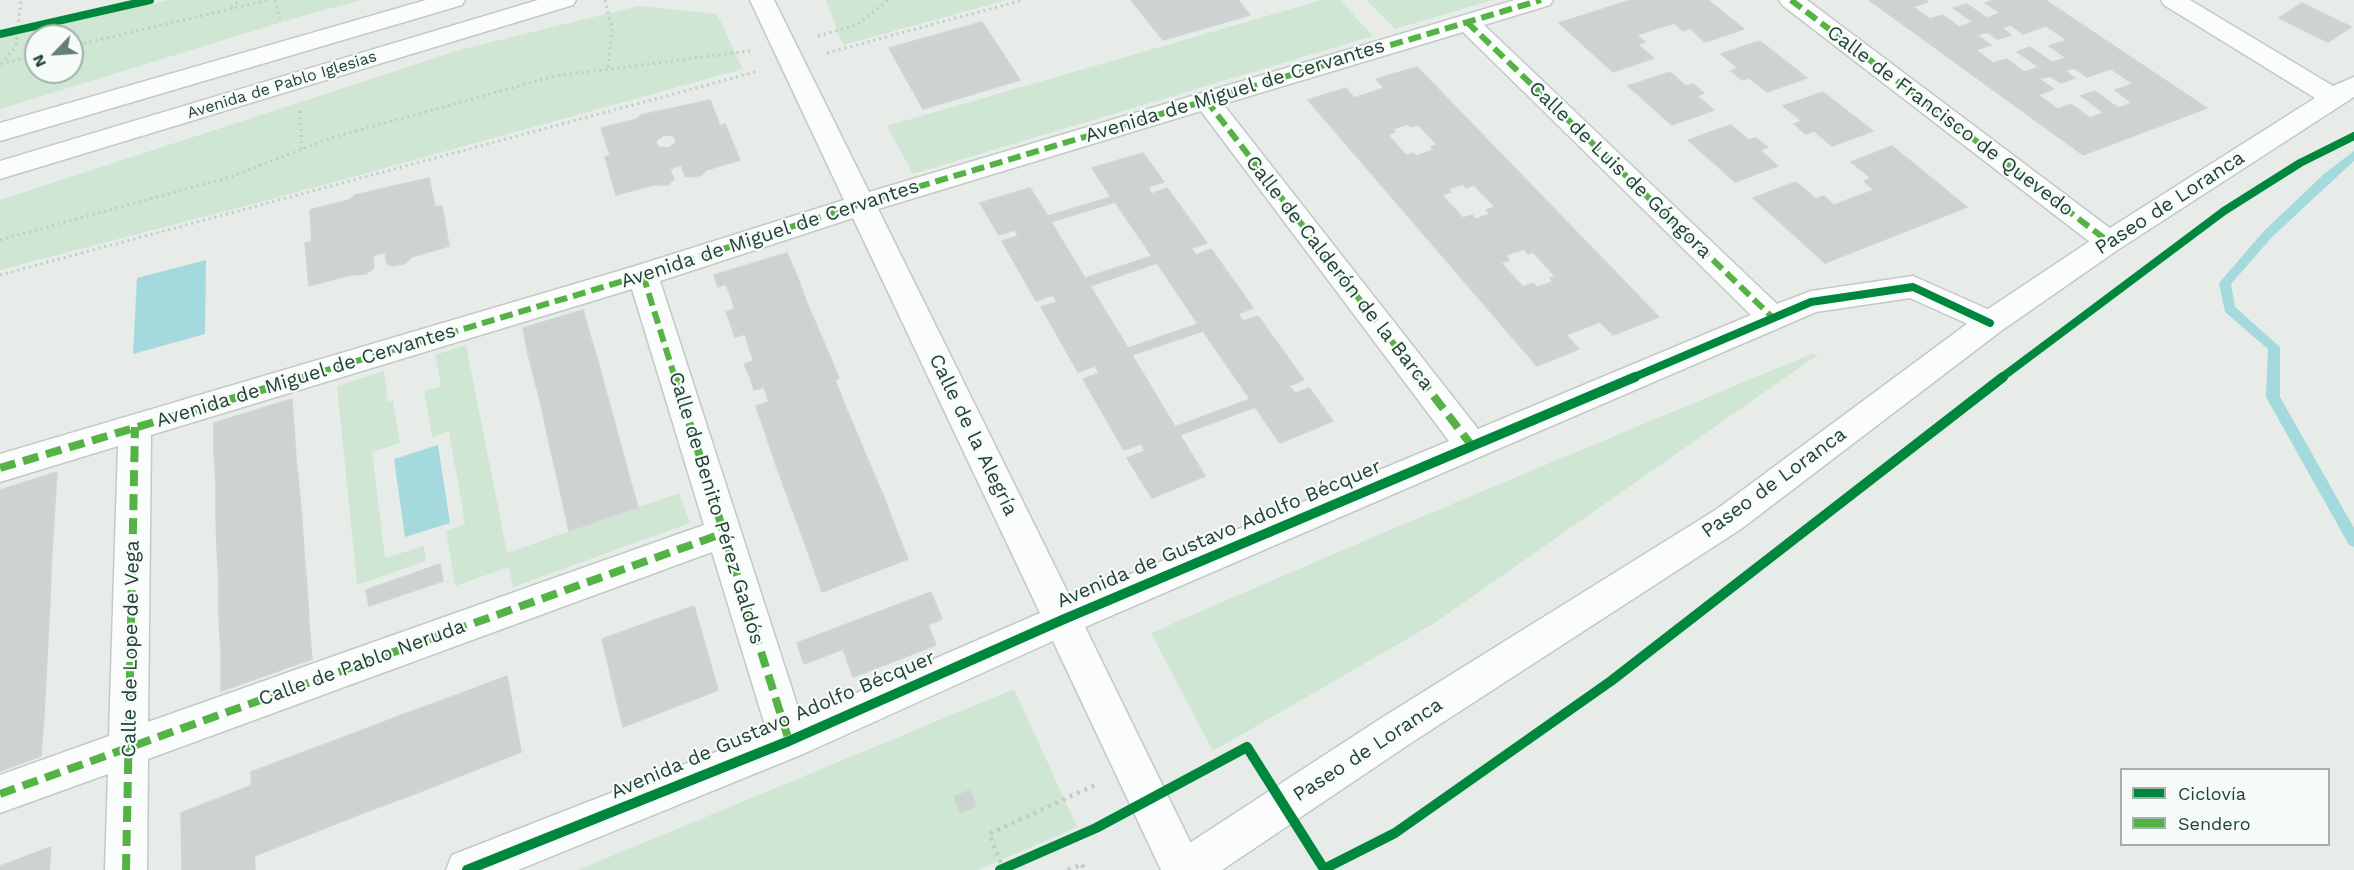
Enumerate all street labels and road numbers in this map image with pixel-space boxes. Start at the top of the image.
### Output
street label: Calle de Francisco de Quevedo [1822,20,2078,222]
street label: Avenida de Miguel de Cervantes [1082,34,1388,148]
street label: Avenida de Pablo Iglesias [185,47,379,123]
street label: Calle de Luis de Góngora [1524,76,1716,264]
street label: Paseo de Loranca [2091,146,2249,260]
street label: Calle de Calderón de la Barca [1240,151,1438,395]
street label: Avenida de Miguel de Cervantes [618,174,922,294]
street label: Avenida de Miguel de Cervantes [153,319,459,433]
street label: Calle de la Alegría [923,350,1023,520]
street label: Calle de Benito Pérez Galdós [663,369,769,647]
street label: Paseo de Loranca [1697,422,1851,544]
street label: Avenida de Gustavo Adolfo Bécquer [1053,455,1385,613]
street label: Calle de Lope de Vega [117,540,145,758]
street label: Calle de Pablo Neruda [255,614,469,712]
street label: Avenida de Gustavo Adolfo Bécquer [607,646,939,804]
street label: Paseo de Loranca [1289,693,1447,807]

